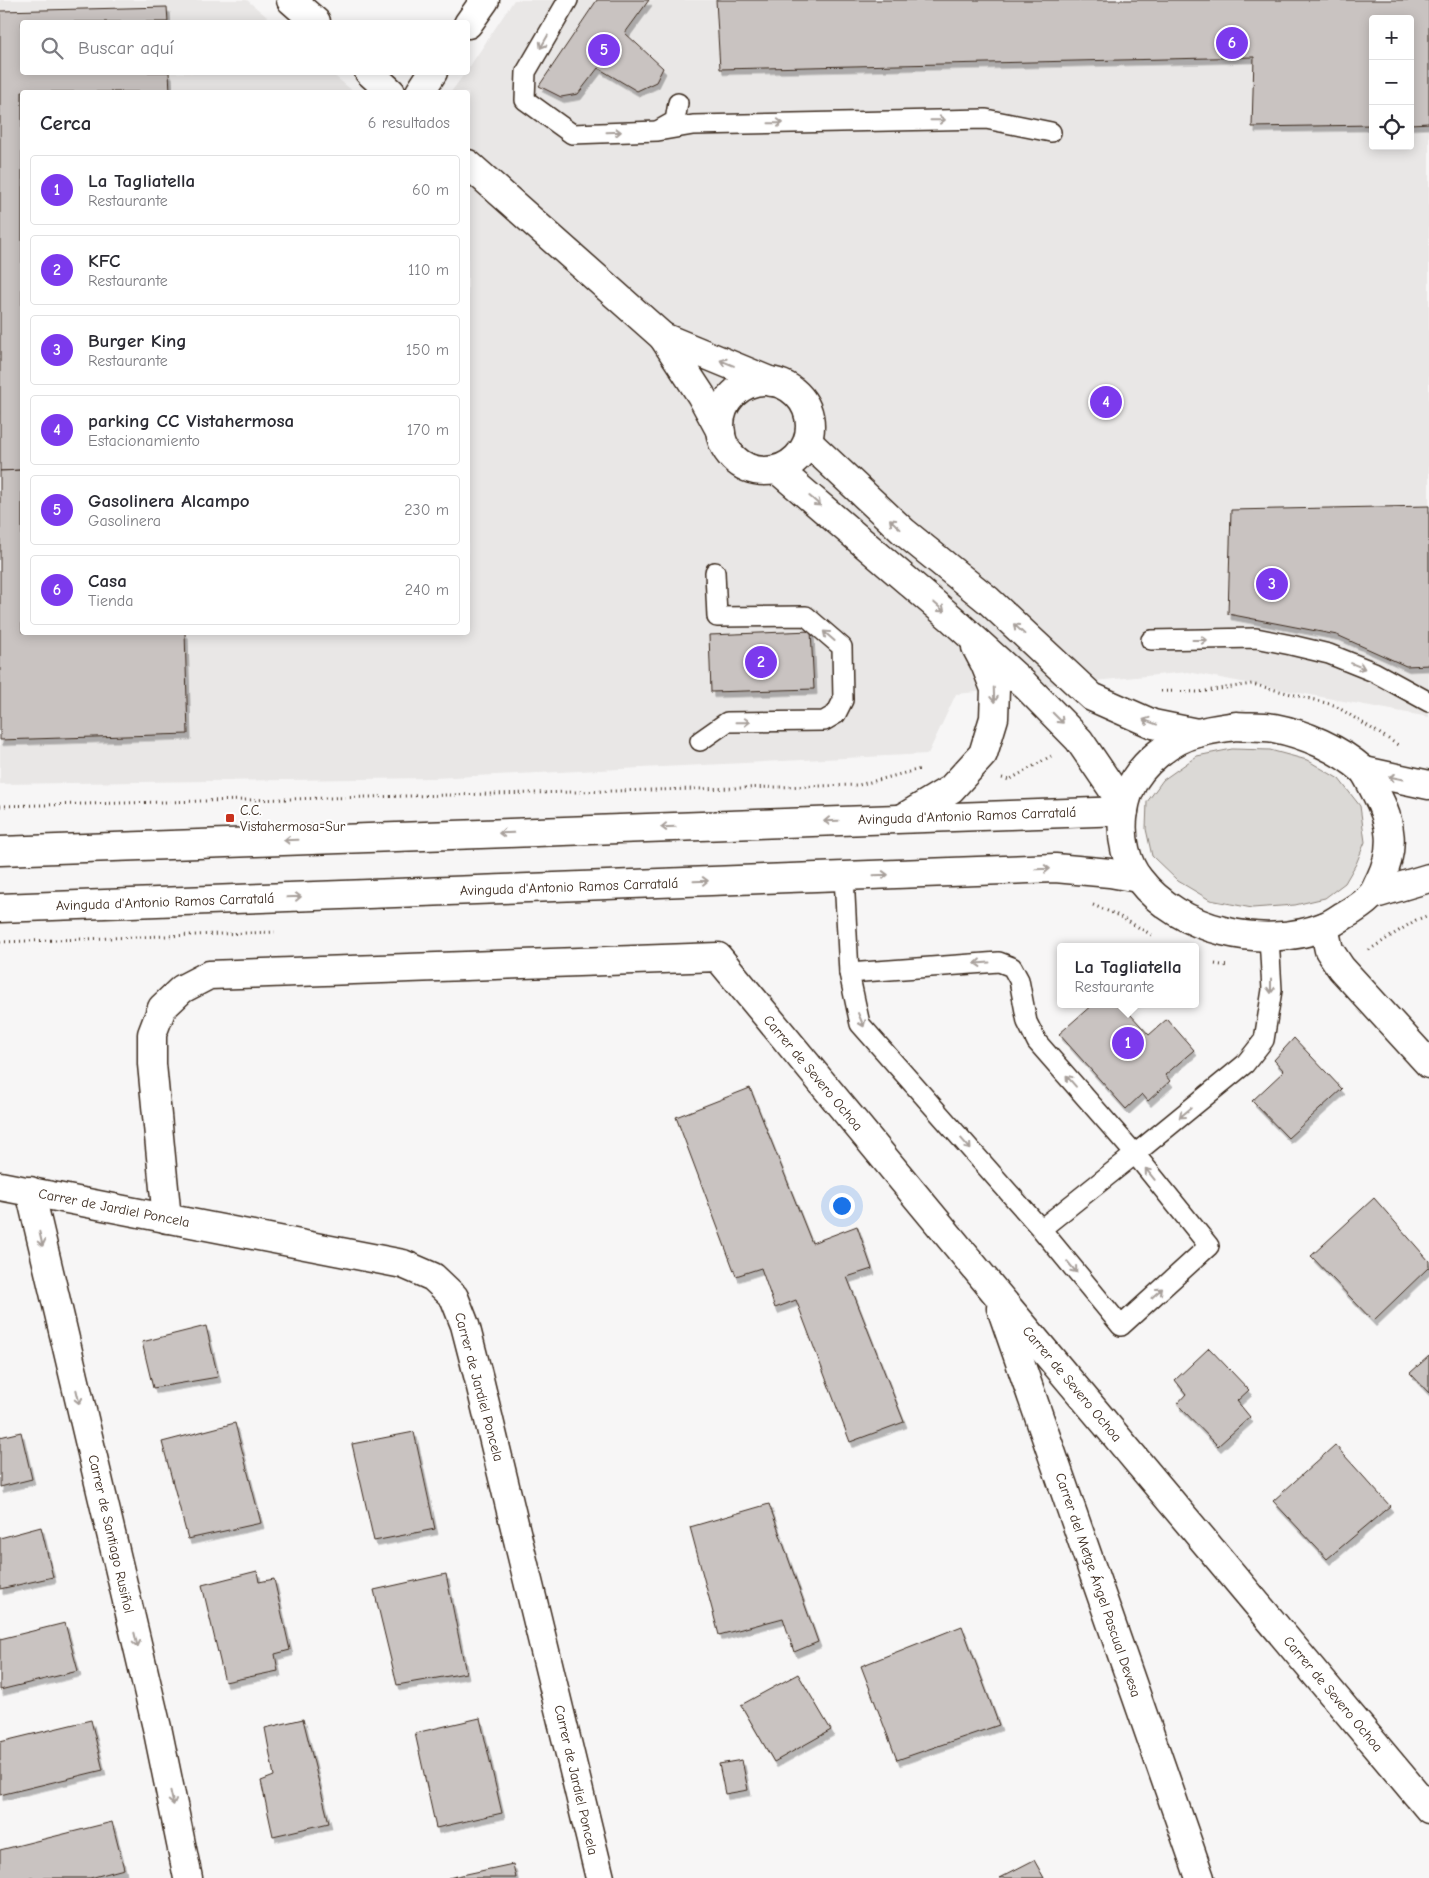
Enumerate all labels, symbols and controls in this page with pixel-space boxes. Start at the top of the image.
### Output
map controls [1369,15,1414,150]
button: + [1369,15,1414,60]
search box [20,20,470,75]
pin: 6 [1216,24,1248,62]
pin: 5 [588,31,620,69]
icon: search [38,34,66,62]
one-way arrow [539,35,549,50]
text: Buscar aquí [78,37,174,59]
button: − [1369,60,1414,105]
button: locate [1369,105,1414,150]
text: Cerca [40,111,91,135]
text: 6 resultados [368,114,450,132]
one-way arrow [930,115,946,125]
one-way arrow [767,119,783,128]
one-way arrow [605,128,621,137]
text: La Tagliatella [88,170,195,192]
text: 1 [54,181,60,199]
text: 60 m [412,181,449,199]
text: Restaurante [88,192,168,210]
text: KFC [88,250,120,272]
text: 2 [53,261,61,279]
text: 110 m [408,261,449,279]
text: Restaurante [88,272,168,290]
text: Burger King [88,330,187,352]
text: 3 [53,341,61,359]
text: 150 m [406,341,449,359]
text: Restaurante [88,352,168,370]
one-way arrow [720,358,735,368]
pin: 4 [1090,383,1122,421]
text: parking CC Vistahermosa [88,410,294,432]
text: 4 [53,421,61,439]
text: 170 m [407,421,449,439]
text: Estacionamiento [88,432,200,450]
text: Gasolinera Alcampo [88,490,250,512]
one-way arrow [809,496,822,507]
text: 5 [53,501,61,519]
text: 230 m [404,501,449,519]
text: Gasolinera [88,512,161,530]
one-way arrow [889,518,902,529]
pin: 3 [1256,565,1288,603]
text: Casa [88,570,127,592]
text: 6 [53,581,61,599]
text: 240 m [405,581,449,599]
text: Tienda [88,592,134,610]
one-way arrow [932,601,945,613]
one-way arrow [1013,623,1025,635]
one-way arrow [823,630,836,642]
one-way arrow [1192,635,1208,645]
pin: 2 [745,643,777,681]
one-way arrow [1351,662,1366,671]
one-way arrow [989,686,999,703]
one-way arrow [1052,711,1064,724]
one-way arrow [734,717,751,727]
one-way arrow [1142,717,1158,726]
one-way arrow [1389,773,1405,782]
place label: C.C. Vistahermosa-Sur [240,802,346,835]
street label: Avinguda d'Antonio Ramos Carratalá [857,804,1077,828]
marker: C.C. Vistahermosa-Sur [224,812,236,824]
one-way arrow [823,816,839,825]
one-way arrow [660,822,676,831]
one-way arrow [498,828,514,837]
one-way arrow [283,836,299,845]
one-way arrow [1035,864,1051,873]
one-way arrow [872,870,888,879]
street label: Avinguda d'Antonio Ramos Carratalá [459,875,679,899]
one-way arrow [692,877,708,886]
street label: Avinguda d'Antonio Ramos Carratalá [55,890,275,914]
one-way arrow [285,892,301,902]
popup [1057,943,1199,1008]
text: La Tagliatella [1074,956,1182,978]
one-way arrow [974,959,990,968]
text: Restaurante [1074,978,1154,996]
one-way arrow [1266,978,1276,994]
street label: Carrer de Severo Ochoa [760,1012,866,1134]
one-way arrow [857,1012,866,1027]
pin: 1 [1112,1024,1144,1062]
one-way arrow [1065,1074,1077,1087]
one-way arrow [1179,1108,1192,1119]
one-way arrow [960,1137,971,1150]
one-way arrow [1145,1167,1156,1180]
street label: Carrer de Jardiel Poncela [37,1185,191,1231]
your location [829,1193,855,1219]
one-way arrow [37,1230,46,1246]
one-way arrow [1066,1260,1077,1273]
one-way arrow [1151,1287,1164,1299]
street label: Carrer de Jardiel Poncela [451,1311,507,1463]
street label: Carrer de Severo Ochoa [1019,1323,1125,1445]
one-way arrow [74,1388,83,1404]
street label: Carrer de Santiago Rusiñol [84,1453,138,1615]
street label: Carrer del Metge Ángel Pascual Devesa [1052,1471,1144,1699]
one-way arrow [132,1631,141,1647]
street label: Carrer de Severo Ochoa [1280,1633,1386,1755]
street label: Carrer de Jardiel Poncela [550,1703,602,1857]
one-way arrow [167,1790,177,1806]

